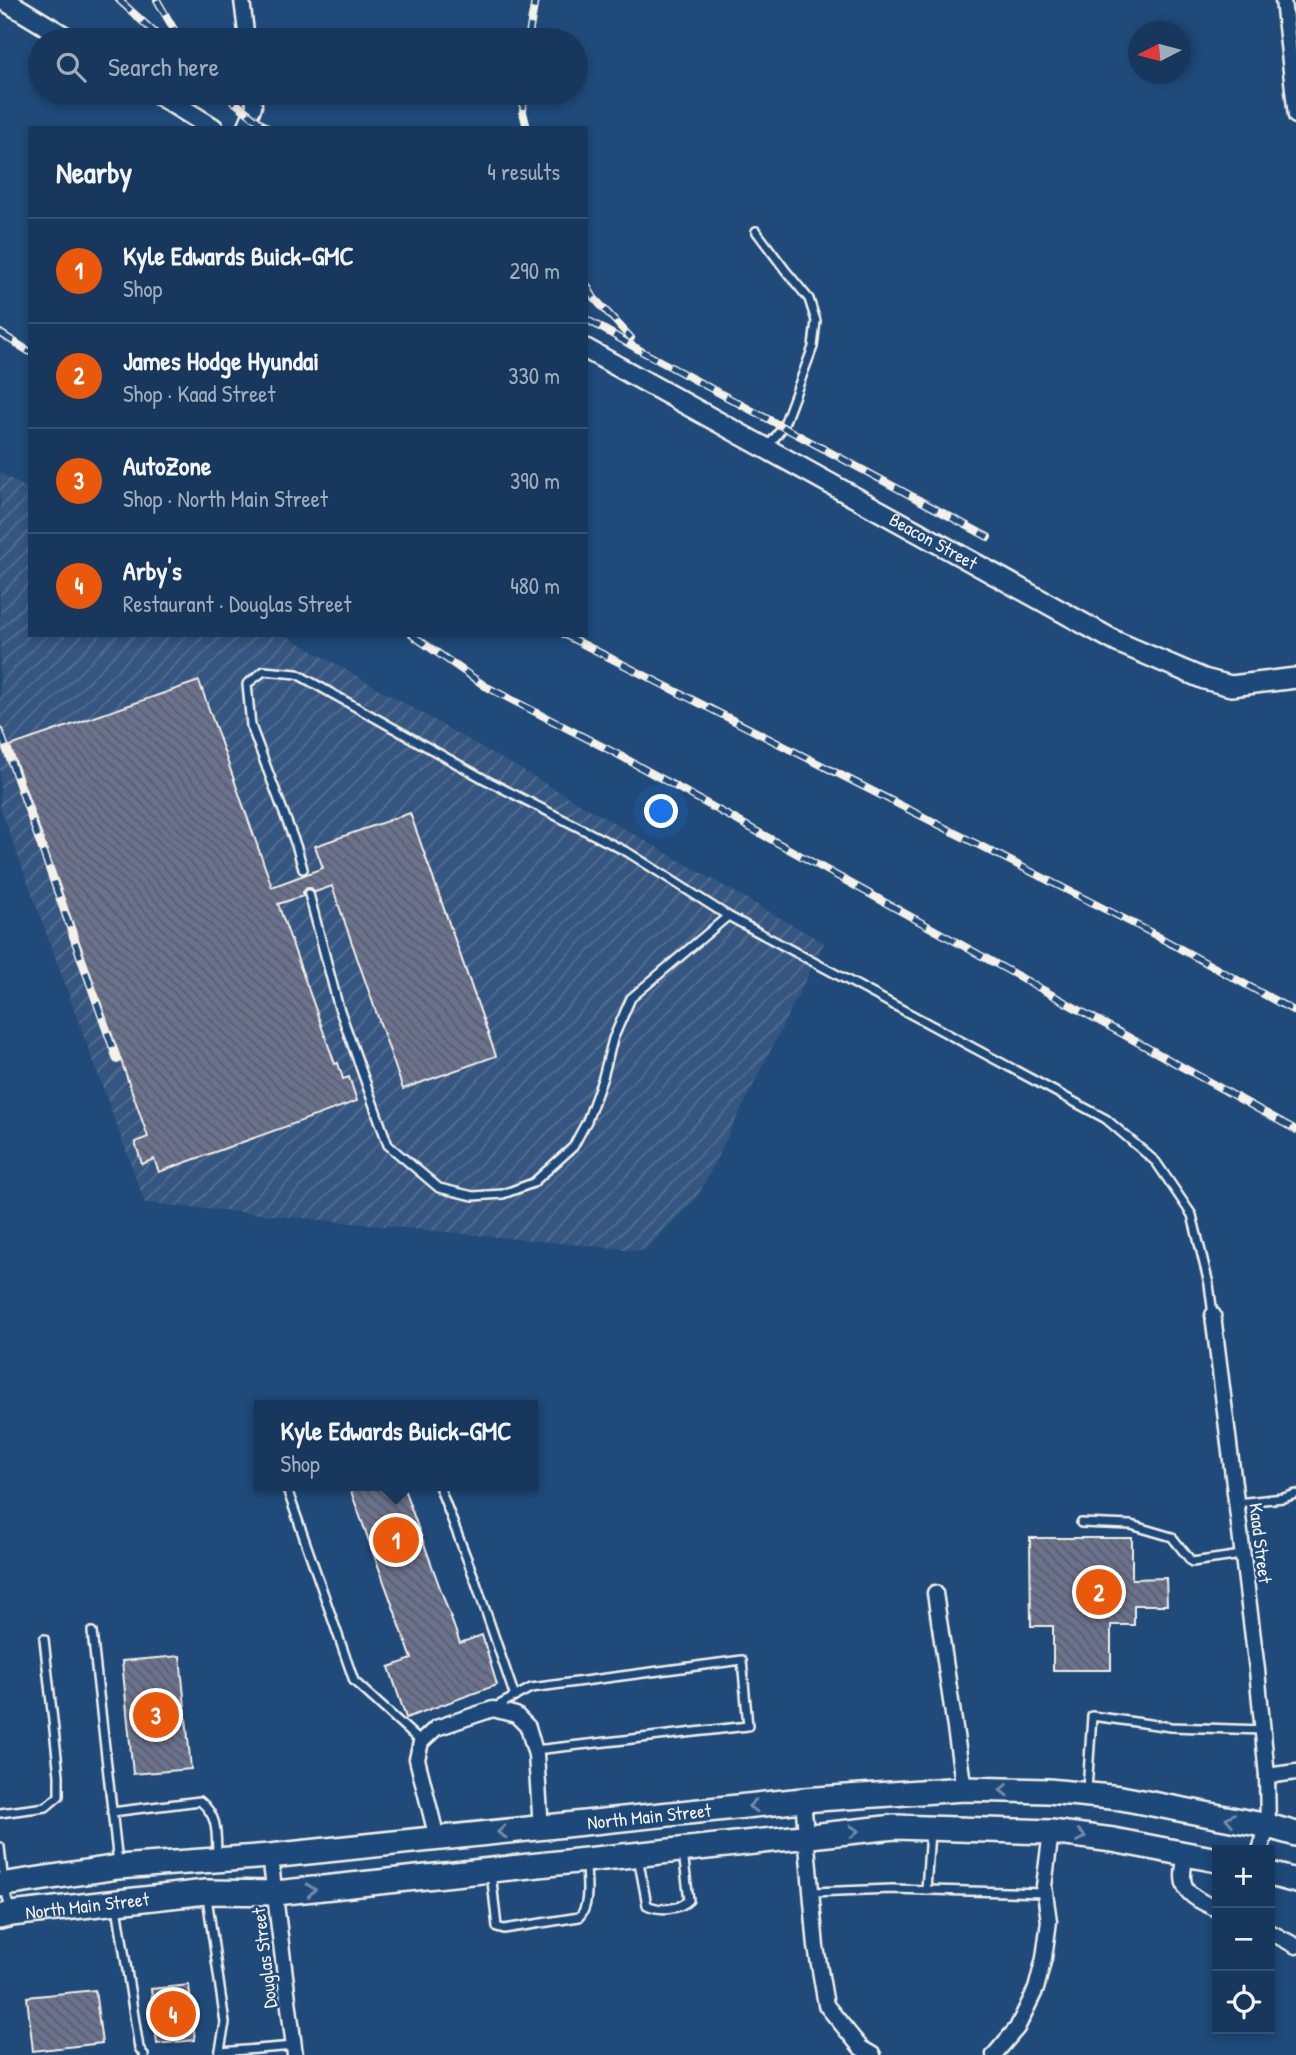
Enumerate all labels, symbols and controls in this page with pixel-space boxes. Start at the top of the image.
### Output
north arrow [1128,21,1191,84]
search box [28,28,588,105]
icon: search [52,48,90,86]
text: Search here [108,49,219,84]
text: Nearby [56,152,132,192]
text: 4 results [487,156,560,187]
text: Kyle Edwards Buick-GMC [123,238,354,273]
text: 1 [75,255,83,286]
text: 290 m [510,255,560,286]
text: Shop [123,273,162,304]
text: James Hodge Hyundai [123,343,319,378]
text: 2 [74,360,84,391]
text: 330 m [508,360,560,391]
text: Shop · Kaad Street [123,378,275,409]
text: AutoZone [123,448,211,483]
text: 3 [74,465,84,496]
text: 390 m [510,465,560,496]
text: Shop · North Main Street [123,483,328,514]
street label: Beacon Street [885,506,983,576]
text: Arby's [123,553,182,588]
text: 4 [75,570,83,601]
text: 480 m [510,570,560,601]
text: Restaurant · Douglas Street [123,588,351,619]
your location [644,794,678,828]
popup [254,1400,538,1491]
text: Kyle Edwards Buick-GMC [281,1413,511,1448]
text: Shop [281,1448,320,1479]
street label: Kaad Street [1243,1501,1279,1585]
pin: 1 [373,1514,419,1566]
pin: 2 [1076,1566,1122,1618]
pin: 3 [133,1689,179,1741]
one-way arrow [999,1782,1010,1797]
street label: North Main Street [586,1797,713,1836]
one-way arrow [747,1798,759,1813]
one-way arrow [1224,1812,1236,1827]
one-way arrow [497,1824,508,1839]
one-way arrow [849,1824,860,1839]
one-way arrow [1075,1828,1087,1843]
map controls [1212,1845,1275,2034]
button: + [1212,1845,1275,1908]
one-way arrow [306,1882,317,1897]
street label: North Main Street [24,1885,151,1925]
street label: Douglas Street [245,1906,283,2010]
button: − [1212,1908,1275,1971]
button: locate [1212,1971,1275,2034]
pin: 4 [150,1988,196,2040]

